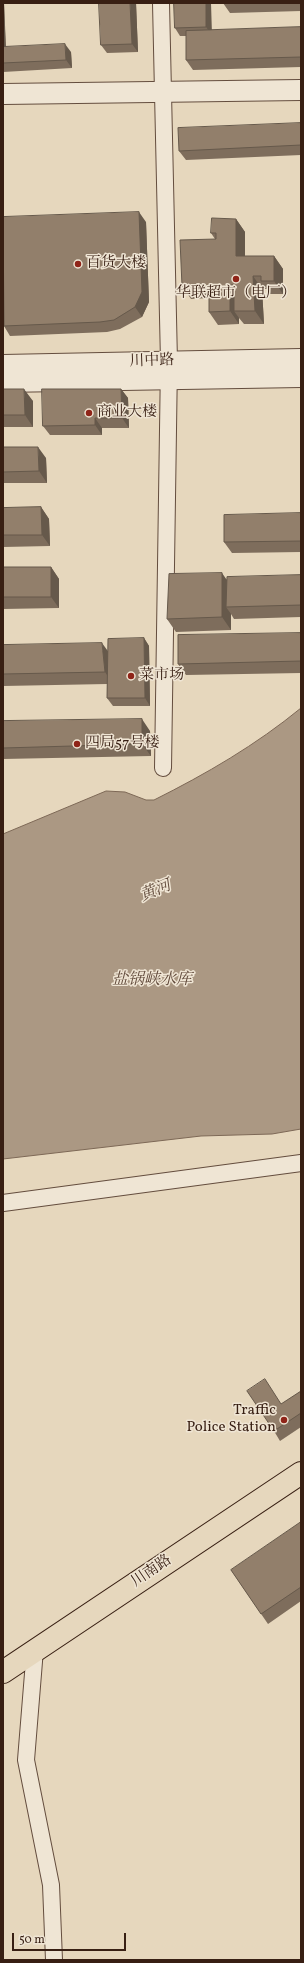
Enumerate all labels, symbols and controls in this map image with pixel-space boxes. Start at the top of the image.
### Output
place label: 百货大楼 [86,255,146,273]
marker: 百货大楼 [73,259,83,269]
marker: 华联超市（电厂） [231,274,241,284]
place label: 华联超市（电厂） [176,285,296,303]
street label: 川中路 [129,352,175,372]
place label: 商业大楼 [97,404,157,422]
marker: 商业大楼 [84,408,94,418]
place label: 菜市场 [139,667,184,685]
marker: 菜市场 [126,671,136,681]
place label: 四局57号楼 [85,735,159,753]
marker: 四局57号楼 [72,739,82,749]
water label: 黄河 [138,877,174,907]
water label: 盐锅峡水库 [112,971,192,991]
place label: Traffic Police Station [186,1402,276,1437]
marker: Traffic Police Station [279,1415,289,1425]
street label: 川南路 [128,1552,176,1592]
scale bar [14,1925,128,1951]
text: 50 m [19,1932,45,1948]

